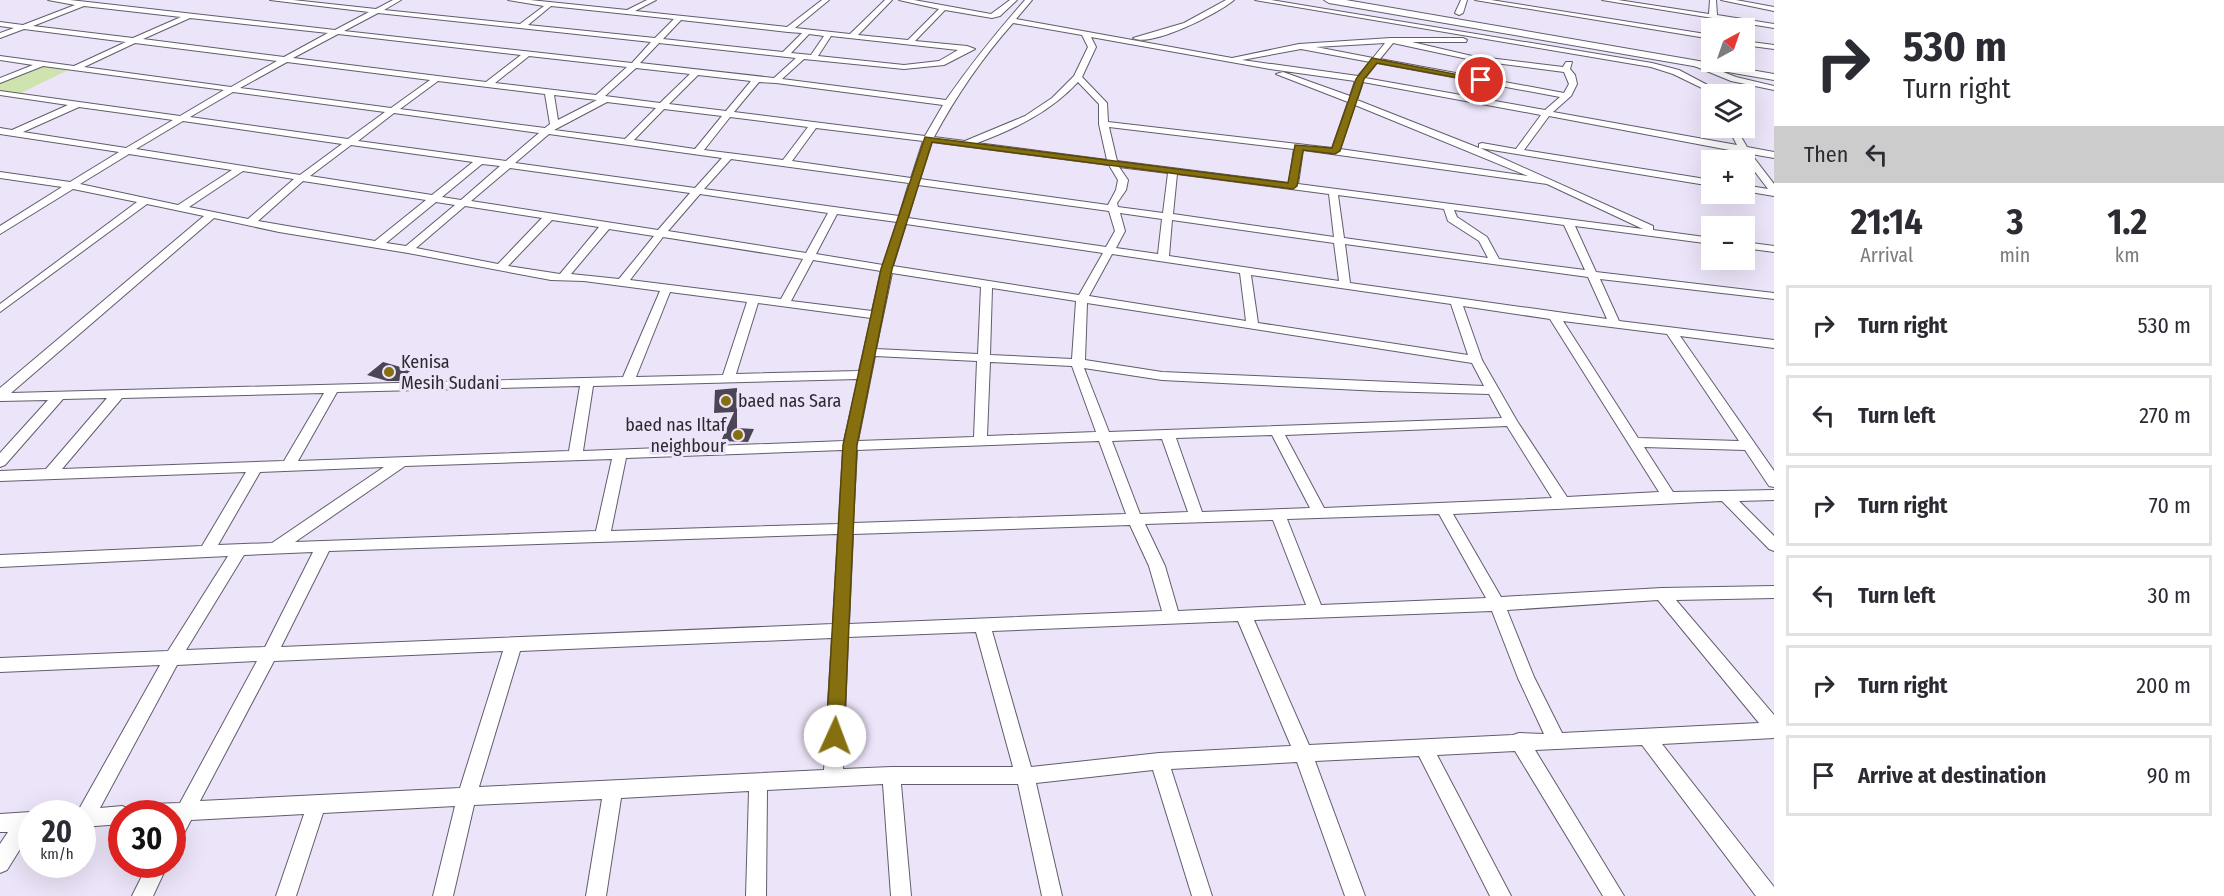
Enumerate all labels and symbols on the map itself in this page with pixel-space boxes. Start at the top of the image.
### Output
north arrow [1701,18,1755,72]
pin [1455,54,1506,105]
place label: Kenisa Mesih Sudani [401,351,499,394]
marker: Kenisa Mesih Sudani [382,365,396,379]
place label: baed nas Sara [738,390,842,412]
marker: baed nas Sara [719,394,733,408]
place label: baed nas Iltaf neighbour [625,414,727,457]
marker: baed nas Iltaf neighbour [731,428,745,442]
position arrow [803,704,867,768]
speed limit sign: 30 [108,800,186,878]

